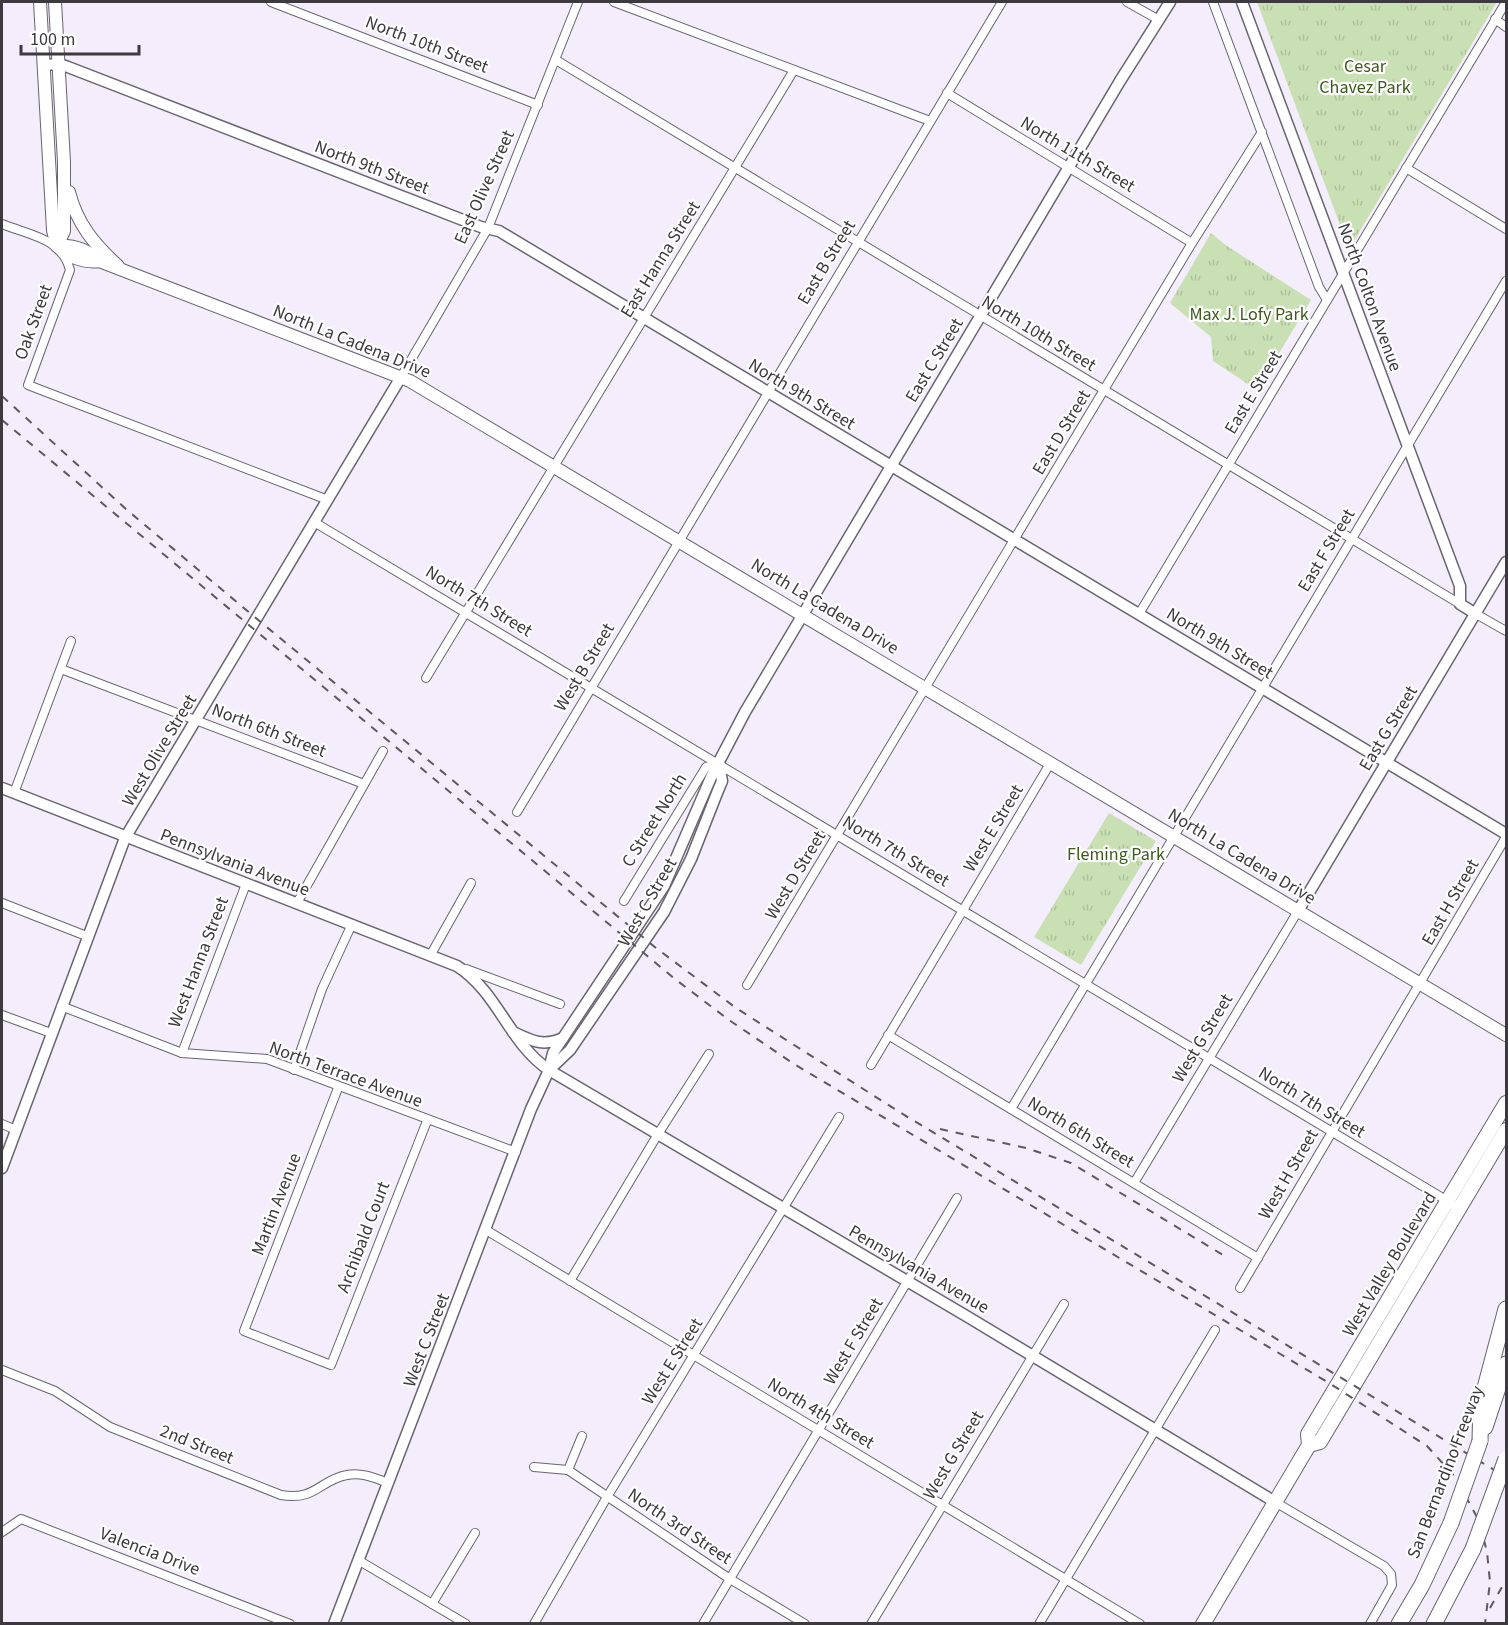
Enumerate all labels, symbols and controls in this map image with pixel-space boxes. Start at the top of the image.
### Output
street label: North 10th Street [362,10,492,79]
scale bar [21,18,140,56]
text: 100 m [30,27,75,52]
park label: Cesar Chavez Park [1319,54,1411,100]
street label: North 11th Street [1016,110,1140,199]
street label: East Olive Street [448,126,521,248]
street label: North 9th Street [311,134,433,201]
street label: East Hanna Street [614,196,706,323]
street label: East B Street [791,215,862,309]
street label: North Colton Avenue [1331,219,1408,375]
street label: Oak Street [8,281,59,363]
street label: North 10th Street [977,289,1101,378]
street label: North La Cadena Drive [269,298,435,385]
park label: Max J. Lofy Park [1189,302,1309,327]
street label: East C Street [899,313,969,407]
street label: East E Street [1219,346,1288,439]
street label: North 9th Street [744,353,860,436]
street label: East D Street [1026,385,1097,479]
street label: East F Street [1292,504,1361,597]
street label: North La Cadena Drive [746,552,903,661]
street label: North 7th Street [421,560,537,643]
street label: North 9th Street [1162,602,1278,685]
street label: West B Street [548,618,621,716]
street label: East G Street [1353,681,1424,776]
street label: West Olive Street [116,689,203,811]
street label: North 6th Street [208,697,330,764]
street label: C Street North [616,769,693,872]
street label: West E Street [957,780,1029,877]
street label: North La Cadena Drive [1163,802,1320,911]
street label: North 7th Street [838,810,954,893]
street label: Pennsylvania Avenue [156,822,313,903]
street label: West D Street [759,826,832,924]
park label: Fleming Park [1067,842,1165,867]
street label: West C Street [612,853,683,951]
street label: East H Street [1416,854,1485,950]
street label: West Hanna Street [162,893,235,1031]
street label: West G Street [1166,989,1239,1087]
street label: North Terrace Avenue [266,1035,426,1114]
street label: North 7th Street [1254,1061,1370,1144]
street label: North 6th Street [1023,1091,1139,1174]
street label: West H Street [1253,1125,1324,1224]
street label: Martin Avenue [245,1149,307,1259]
street label: Archibald Court [331,1178,396,1296]
street label: West Valley Boulevard [1336,1187,1443,1341]
street label: Pennsylvania Avenue [844,1219,994,1320]
street label: West C Street [397,1290,456,1391]
street label: West F Street [818,1293,889,1389]
street label: West E Street [636,1313,709,1409]
street label: North 4th Street [763,1372,879,1455]
street label: San Bernardino Freeway [1401,1382,1490,1562]
street label: West G Street [917,1406,990,1504]
street label: 2nd Street [156,1418,237,1471]
street label: North 3rd Street [623,1482,737,1571]
street label: Valencia Drive [96,1521,204,1582]

